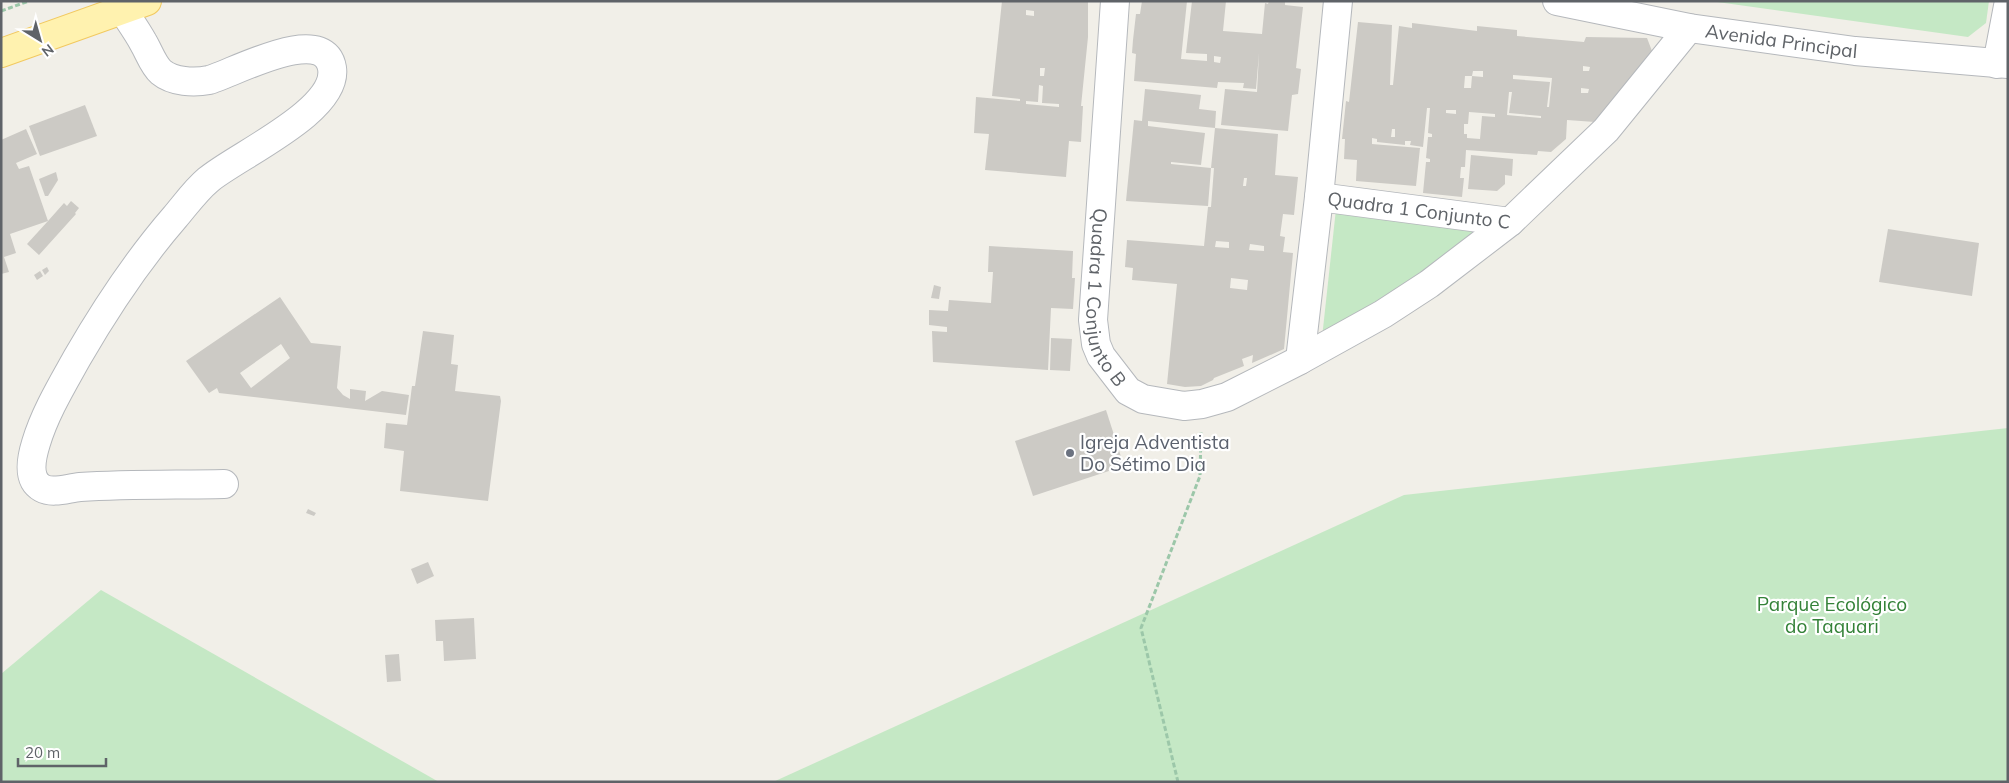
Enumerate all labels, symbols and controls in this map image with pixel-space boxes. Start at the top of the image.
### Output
north arrow [15,15,65,65]
street label: Avenida Principal [1704,18,1858,63]
text: N [38,40,57,61]
street label: Quadra 1 Conjunto C [1326,186,1512,234]
street label: Quadra 1 Conjunto B [1081,208,1132,391]
place label: Igreja Adventista Do Sétimo Dia [1080,430,1230,476]
marker: Igreja Adventista Do Sétimo Dia [1064,447,1076,459]
park label: Parque Ecológico do Taquari [1757,592,1907,638]
scale bar [18,736,105,768]
text: 20 m [25,743,60,762]

